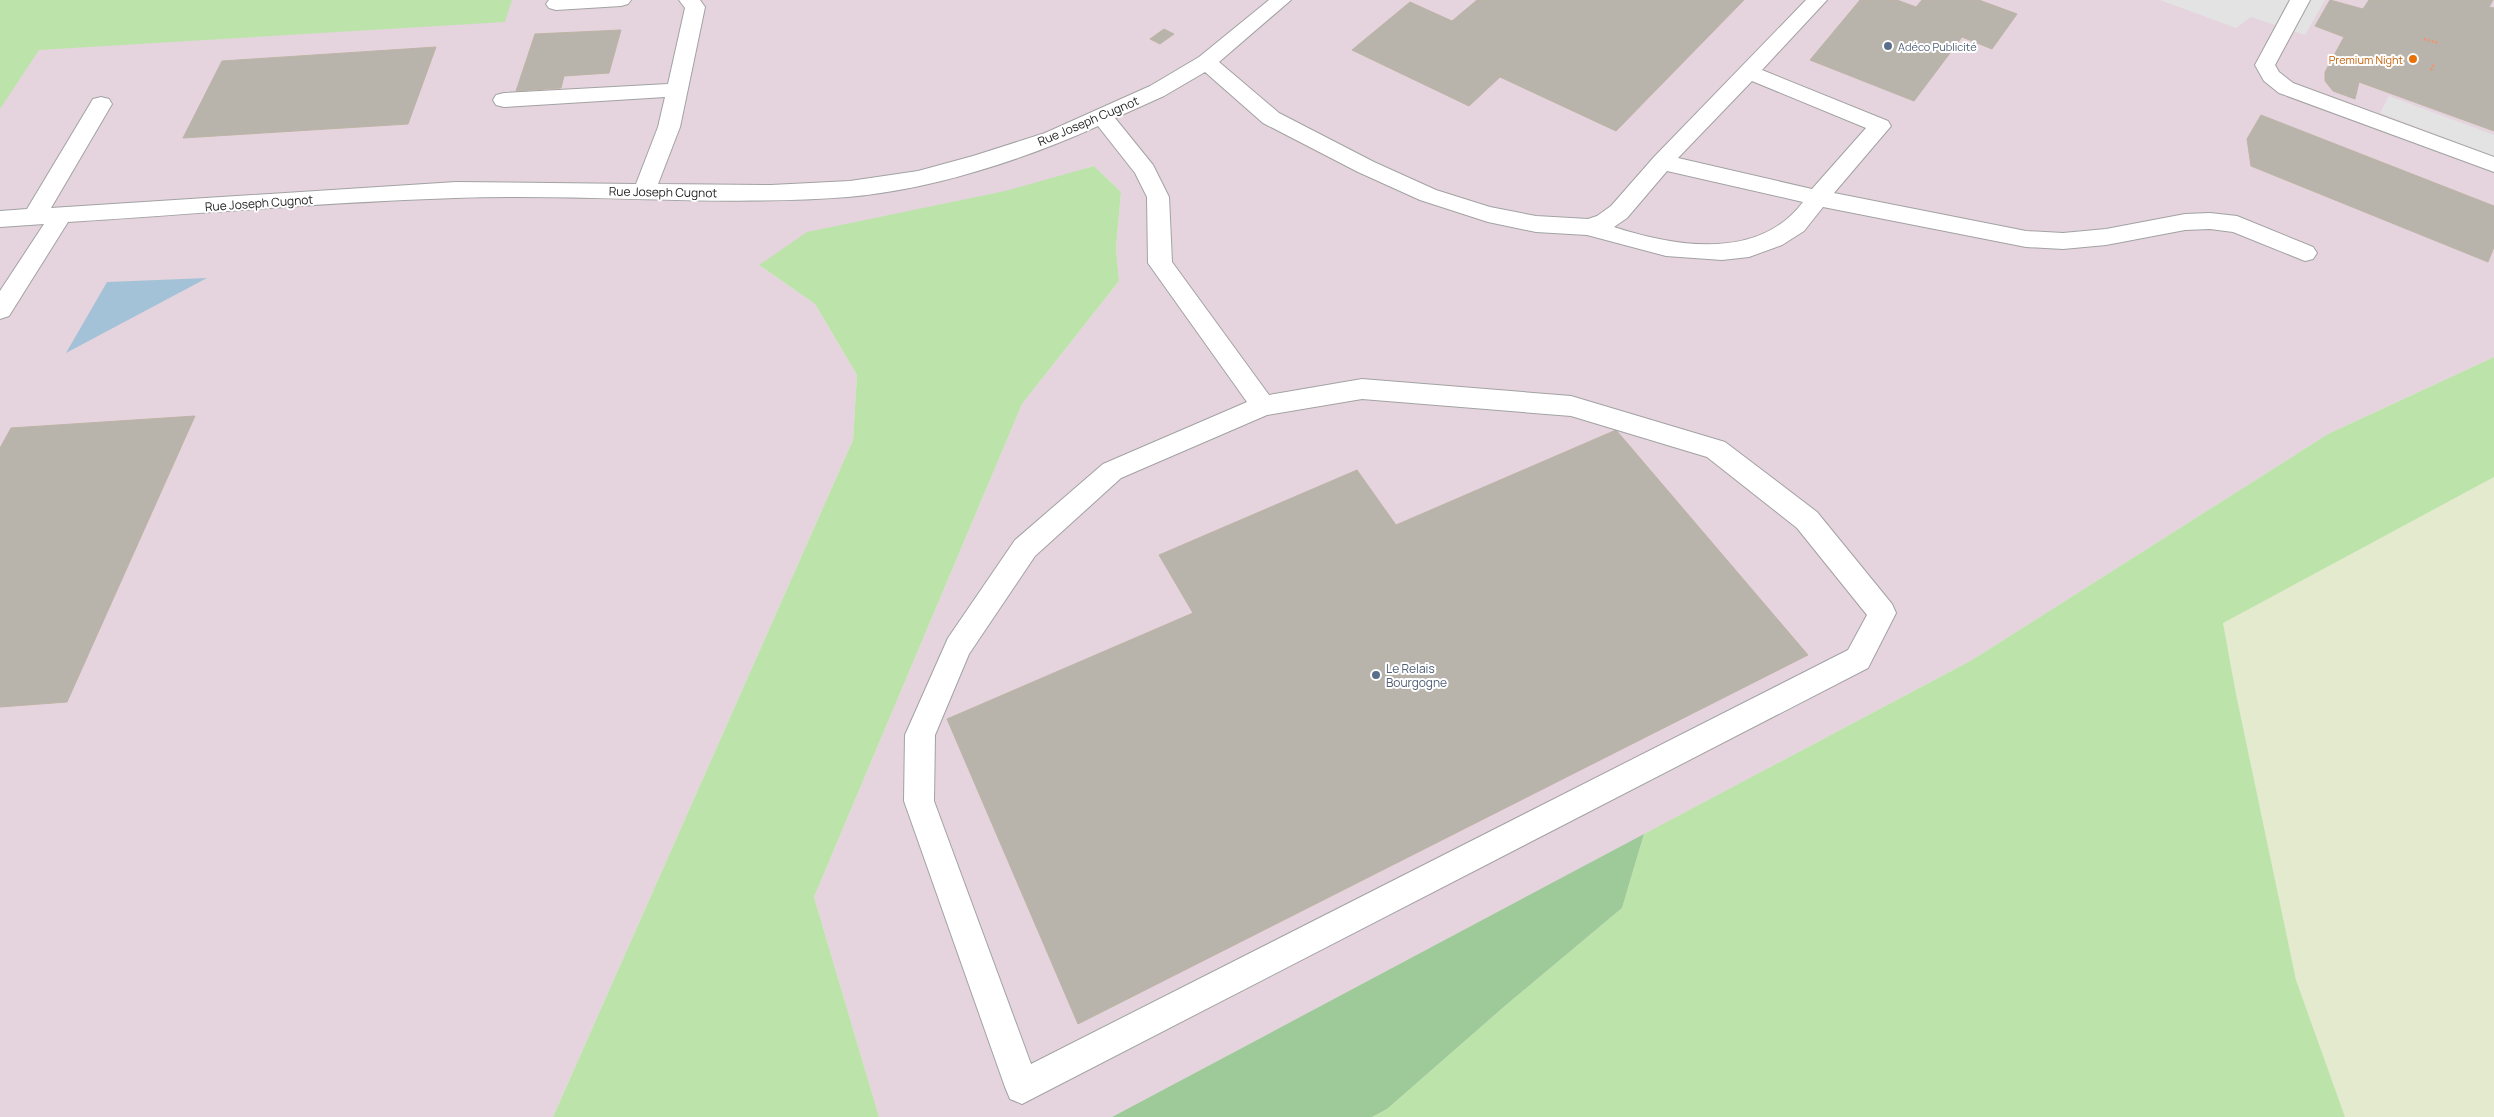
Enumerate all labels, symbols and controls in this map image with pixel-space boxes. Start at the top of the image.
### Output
place label: Adéco Publicité [1898,39,1977,54]
marker: Adéco Publicité [1882,40,1894,52]
place label: Premium Night [2329,52,2403,67]
marker: Premium Night [2407,53,2419,65]
street label: Rue Joseph Cugnot [1035,92,1141,150]
street label: Rue Joseph Cugnot [609,183,717,201]
street label: Rue Joseph Cugnot [204,191,314,215]
place label: Le Relais Bourgogne [1386,660,1447,691]
marker: Le Relais Bourgogne [1370,669,1382,681]

